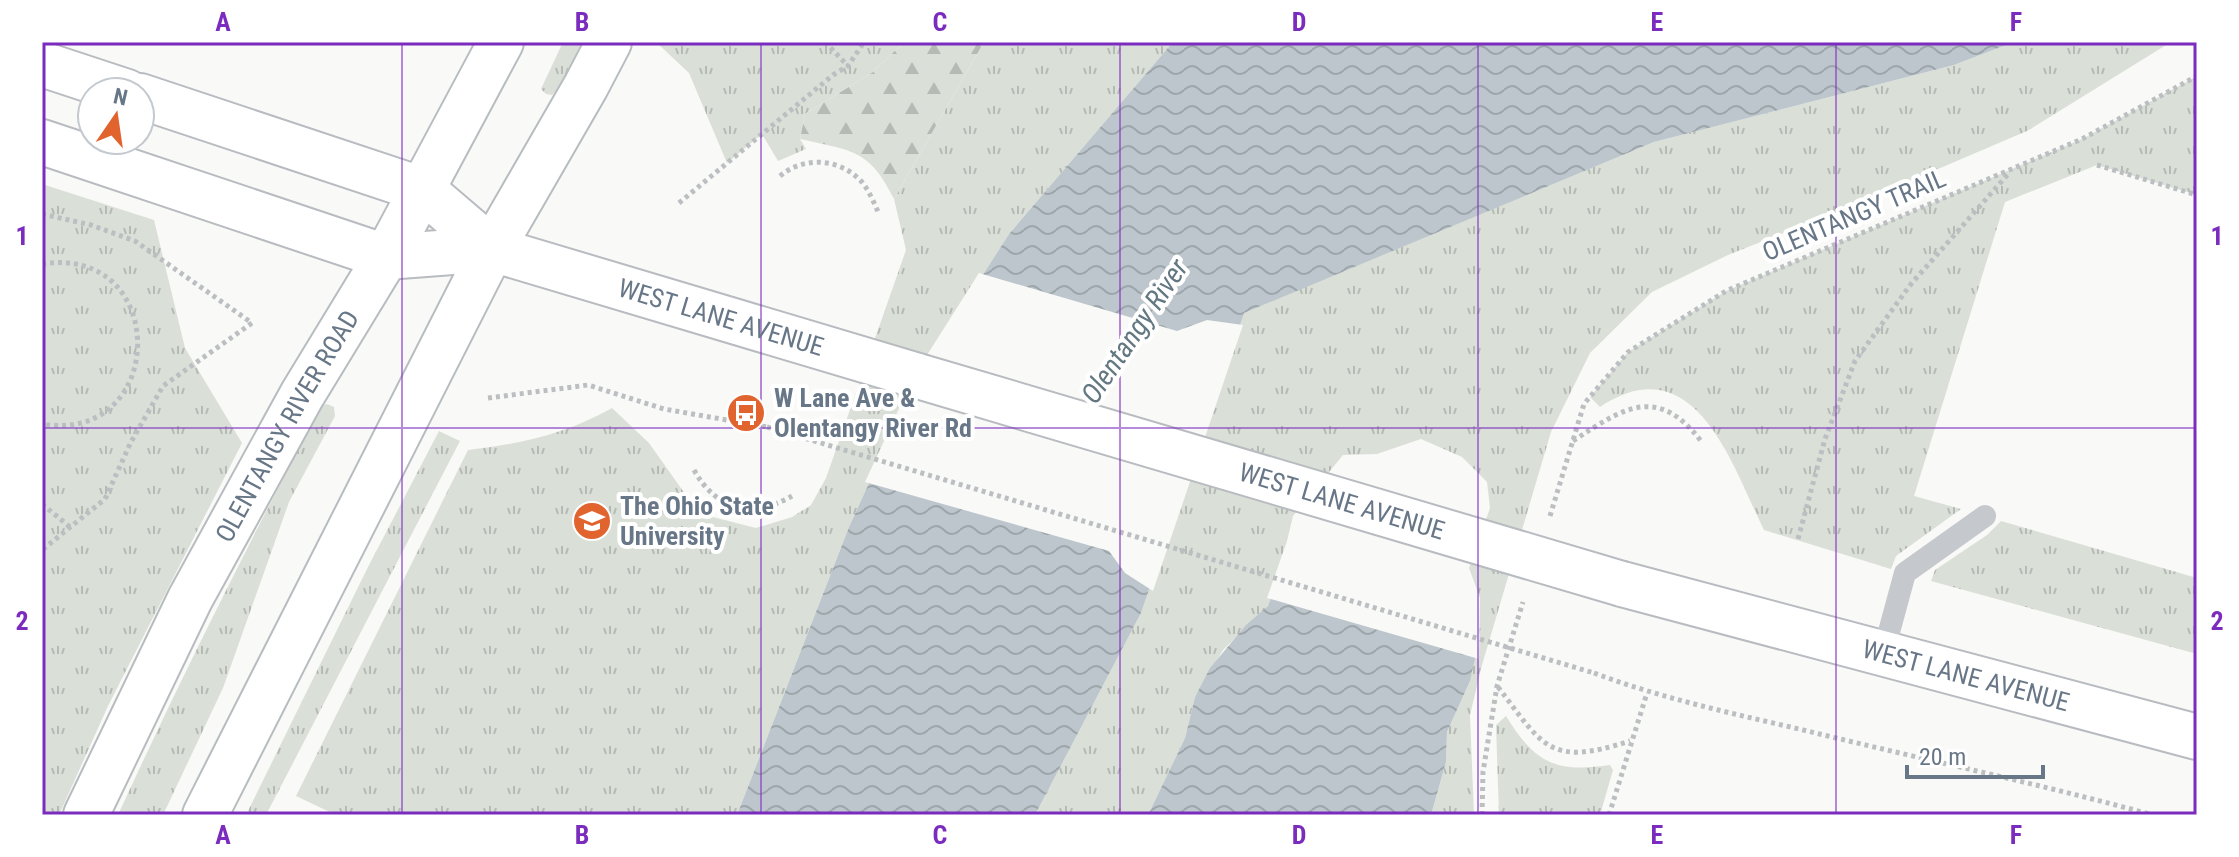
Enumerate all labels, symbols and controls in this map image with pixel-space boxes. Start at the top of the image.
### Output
text: A [215,7,231,37]
text: B [575,7,589,37]
text: C [933,7,948,37]
text: D [1292,7,1306,37]
text: E [1651,7,1664,37]
text: F [2010,7,2022,37]
north arrow [76,76,156,156]
text: N [111,83,130,111]
street label: OLENTANGY TRAIL [1758,163,1950,267]
text: 1 [15,221,29,251]
text: 1 [2210,221,2224,251]
water label: Olentangy River [1074,252,1195,410]
street label: WEST LANE AVENUE [615,272,827,362]
street label: OLENTANGY RIVER ROAD [209,305,365,547]
place label: W Lane Ave & Olentangy River Rd [774,383,972,443]
bus stop icon: W Lane Ave & Olentangy River Rd [725,392,767,434]
street label: WEST LANE AVENUE [1236,457,1448,546]
place label: The Ohio State University [620,491,774,551]
school or university icon: The Ohio State University [571,500,613,542]
text: 2 [15,606,29,636]
text: 2 [2210,606,2224,636]
street label: WEST LANE AVENUE [1859,634,2073,717]
scale bar [1907,729,2043,779]
text: 20 m [1919,743,1966,771]
text: A [215,820,231,850]
text: B [575,820,589,850]
text: C [933,820,948,850]
text: D [1292,820,1306,850]
text: E [1651,820,1664,850]
text: F [2010,820,2022,850]

